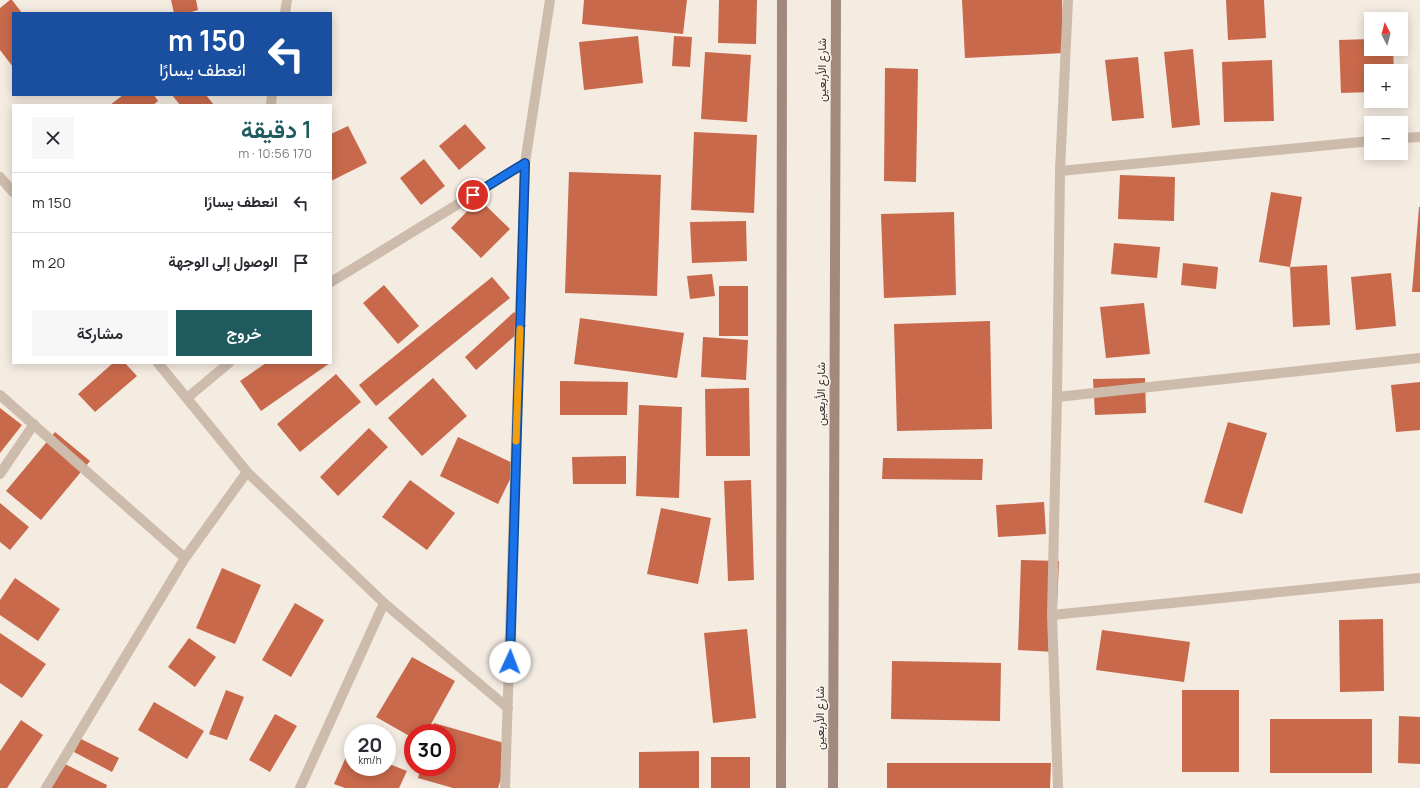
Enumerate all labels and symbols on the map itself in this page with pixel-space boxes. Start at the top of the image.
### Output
north arrow [1364,12,1408,56]
street label: شارع الأربعين [813,38,831,102]
pin [456,178,490,212]
street label: شارع الأربعين [812,362,830,426]
position arrow [489,641,531,683]
street label: شارع الأربعين [811,686,829,750]
speed limit sign: 30 [404,724,456,776]

